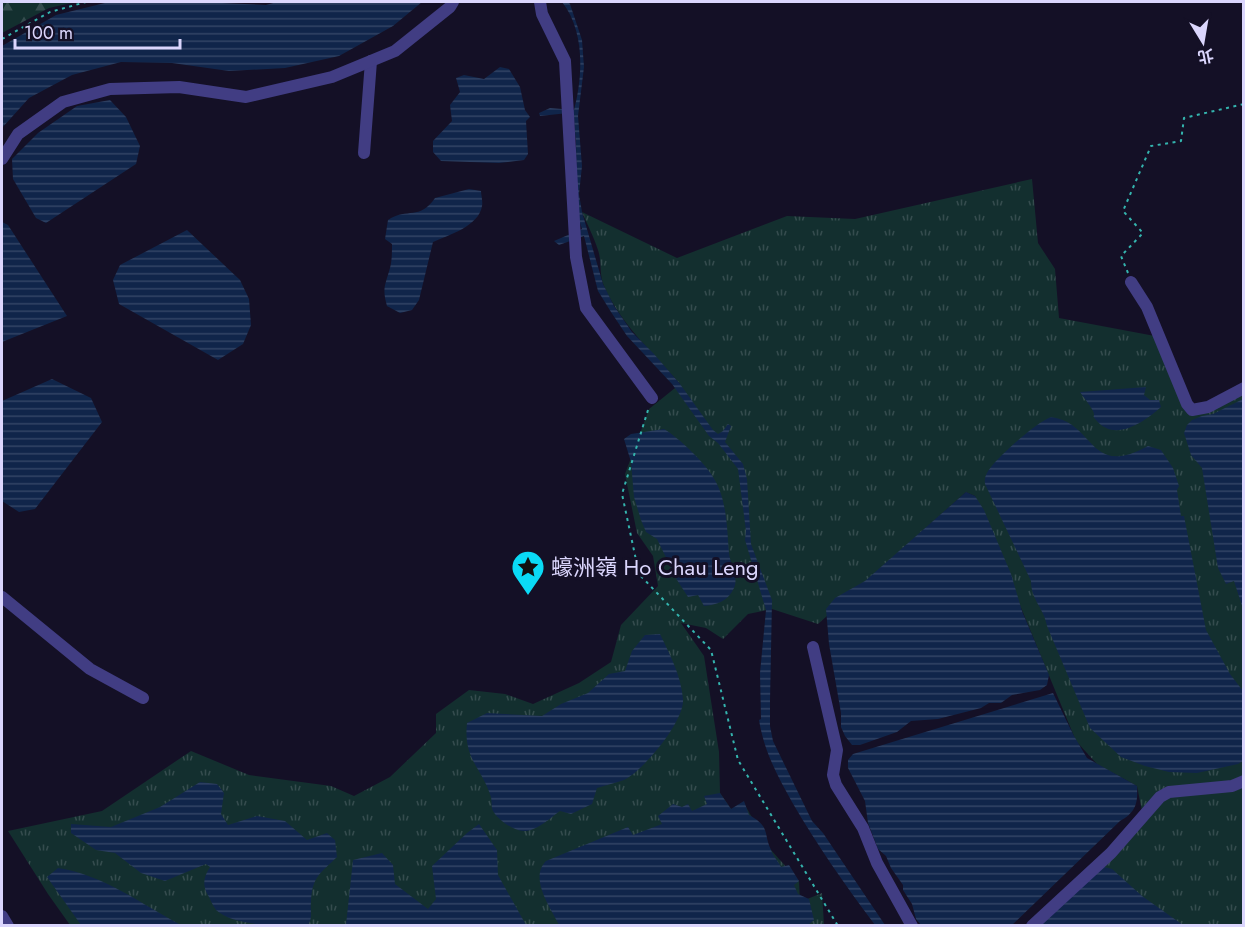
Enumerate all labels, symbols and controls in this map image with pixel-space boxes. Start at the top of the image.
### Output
scale bar [15,12,180,50]
north arrow [1173,12,1233,72]
text: 100 m [24,20,73,46]
text: 北 [1196,43,1216,69]
place icon: 蠔洲嶺 Ho Chau Leng [510,549,546,596]
place label: 蠔洲嶺 Ho Chau Leng [551,551,759,583]

